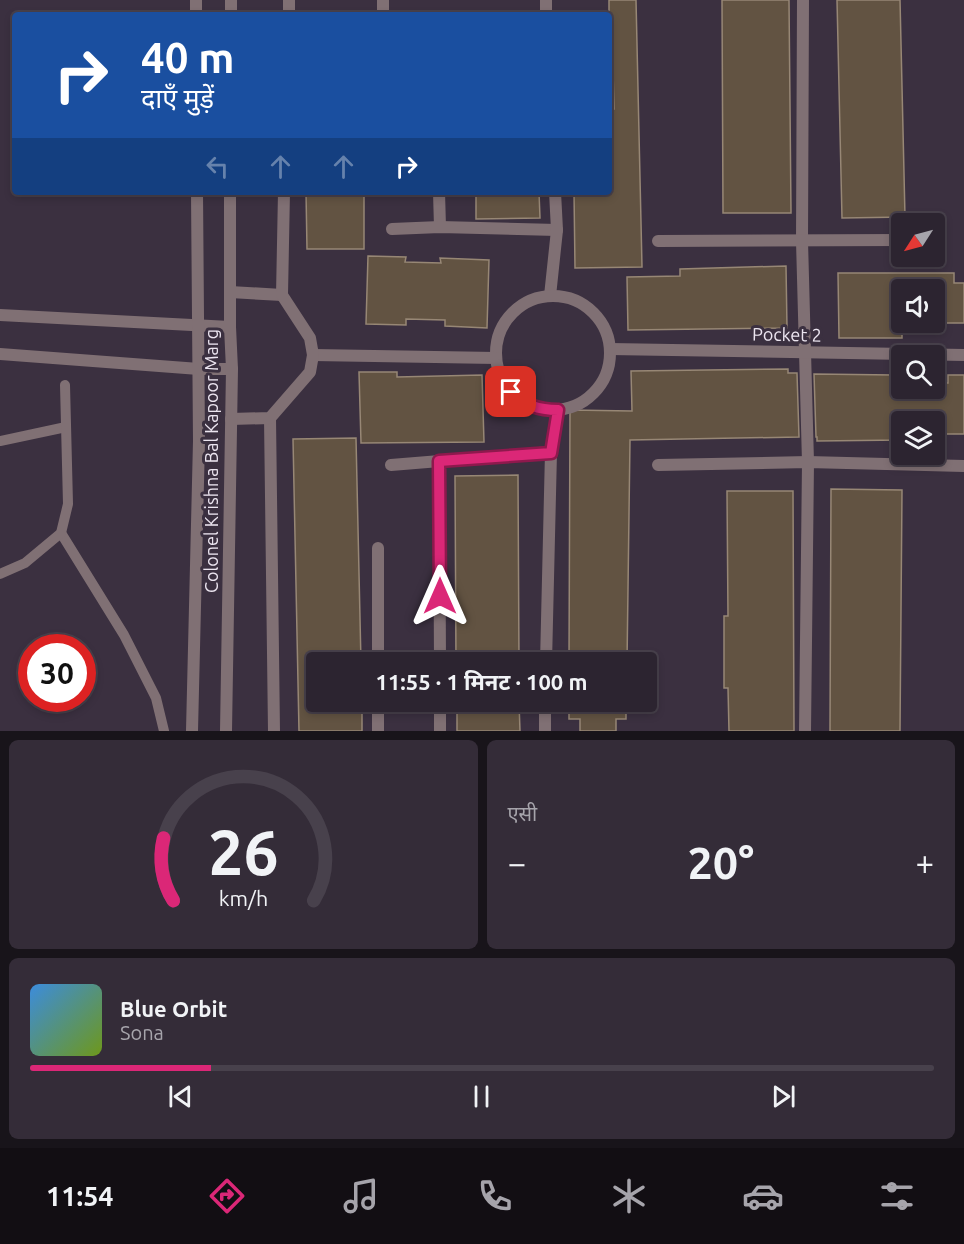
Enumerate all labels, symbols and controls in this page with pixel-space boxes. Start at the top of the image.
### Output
text: 40 m [141,34,235,81]
icon: right [42,36,120,114]
text: दाएँ मुड़ें [141,83,214,113]
icon: left [201,150,234,183]
icon: ahead [264,150,297,183]
icon: ahead [327,150,360,183]
icon: right [390,150,423,183]
north arrow [891,213,945,267]
map controls [891,213,945,465]
button: sound [891,279,945,333]
street label: Pocket 2 [752,323,822,345]
street label: Colonel Krishna Bal Kapoor Marg [201,329,221,593]
button: search [891,345,945,399]
pin [485,366,536,417]
icon: arrive [494,375,527,408]
button: layers [891,411,945,465]
position arrow [408,564,472,628]
speed limit sign: 30 [18,634,96,712]
text: 11:55 · 1 मिनट · 100 m [376,669,587,694]
text: एसी [508,802,537,825]
text: 26 [208,817,278,887]
text: 20° [687,837,754,888]
text: − [508,844,526,881]
text: + [915,844,934,881]
text: km/h [218,887,268,911]
text: Blue Orbit [120,996,227,1021]
text: Sona [120,1021,164,1044]
icon: previous [164,1080,197,1113]
icon: pause [465,1080,498,1113]
icon: next [767,1080,800,1113]
icon: directions [206,1175,248,1217]
icon: music [340,1175,382,1217]
icon: phone [474,1175,516,1217]
icon: climate [608,1175,650,1217]
icon: car [742,1175,784,1217]
icon: filters [876,1175,918,1217]
text: 11:54 [46,1181,114,1211]

